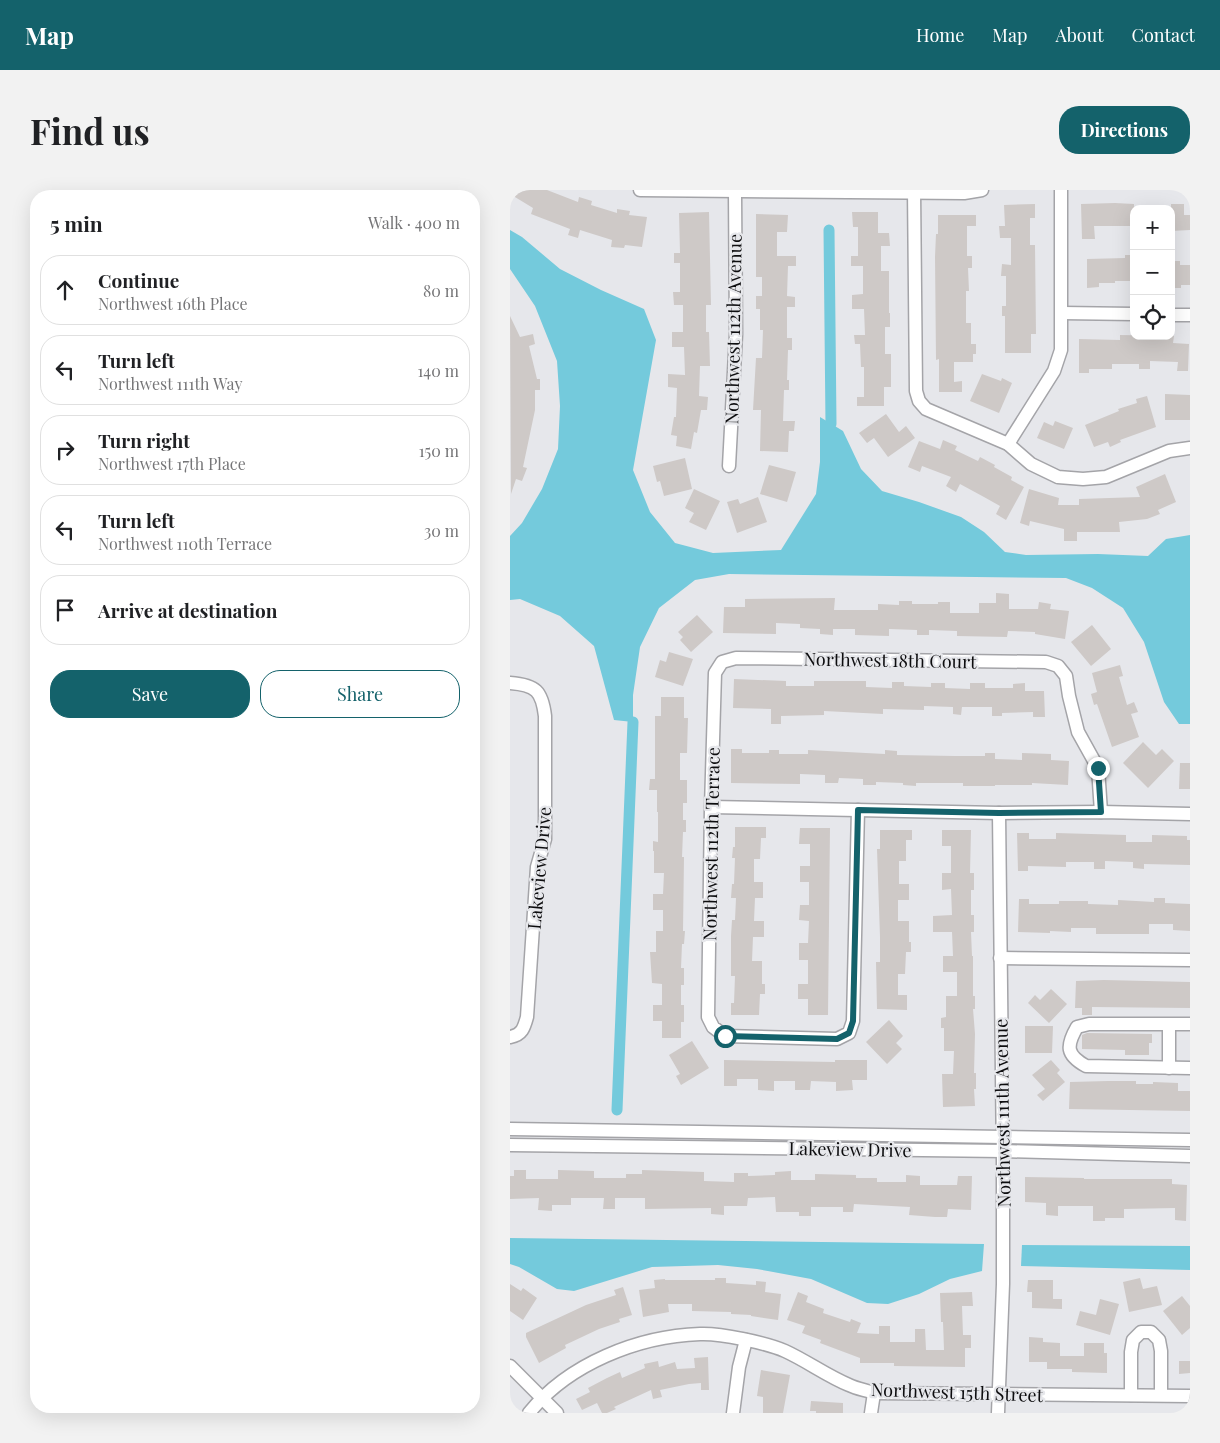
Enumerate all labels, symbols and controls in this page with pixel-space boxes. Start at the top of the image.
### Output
text: Map [25,19,74,51]
text: Home [916,23,964,47]
text: Map [992,23,1027,47]
text: About [1055,23,1104,47]
text: Contact [1132,23,1195,47]
button: Directions [1059,106,1190,154]
text: Find us [30,107,150,154]
map controls [1130,205,1175,340]
button: + [1130,205,1175,250]
text: 5 min [50,209,103,237]
text: Walk · 400 m [368,212,460,233]
street label: Northwest 112th Avenue [719,233,747,425]
button: − [1130,250,1175,295]
text: Continue [98,267,179,293]
icon: ahead [51,276,79,304]
text: 80 m [423,280,459,301]
text: Northwest 16th Place [98,293,248,314]
button: locate [1130,295,1175,340]
text: Turn left [98,347,175,373]
icon: left [51,356,79,384]
text: 140 m [417,360,459,381]
text: Northwest 111th Way [98,373,243,394]
text: Turn right [98,427,190,453]
icon: right [51,436,79,464]
text: 150 m [419,440,459,461]
text: Northwest 17th Place [98,453,246,474]
text: Turn left [98,507,175,533]
icon: left [51,516,79,544]
text: 30 m [424,520,459,541]
text: Northwest 110th Terrace [98,533,272,554]
icon: arrive [51,596,79,624]
text: Arrive at destination [98,597,278,623]
street label: Northwest 18th Court [803,646,977,674]
button: Save [50,670,250,718]
button: Share [260,670,460,718]
street label: Northwest 112th Terrace [697,747,725,941]
route end [1087,757,1110,780]
street label: Lakeview Drive [522,806,556,930]
street label: Northwest 111th Avenue [988,1018,1016,1208]
route start [714,1025,737,1048]
street label: Lakeview Drive [788,1136,912,1162]
street label: Northwest 15th Street [871,1377,1044,1407]

